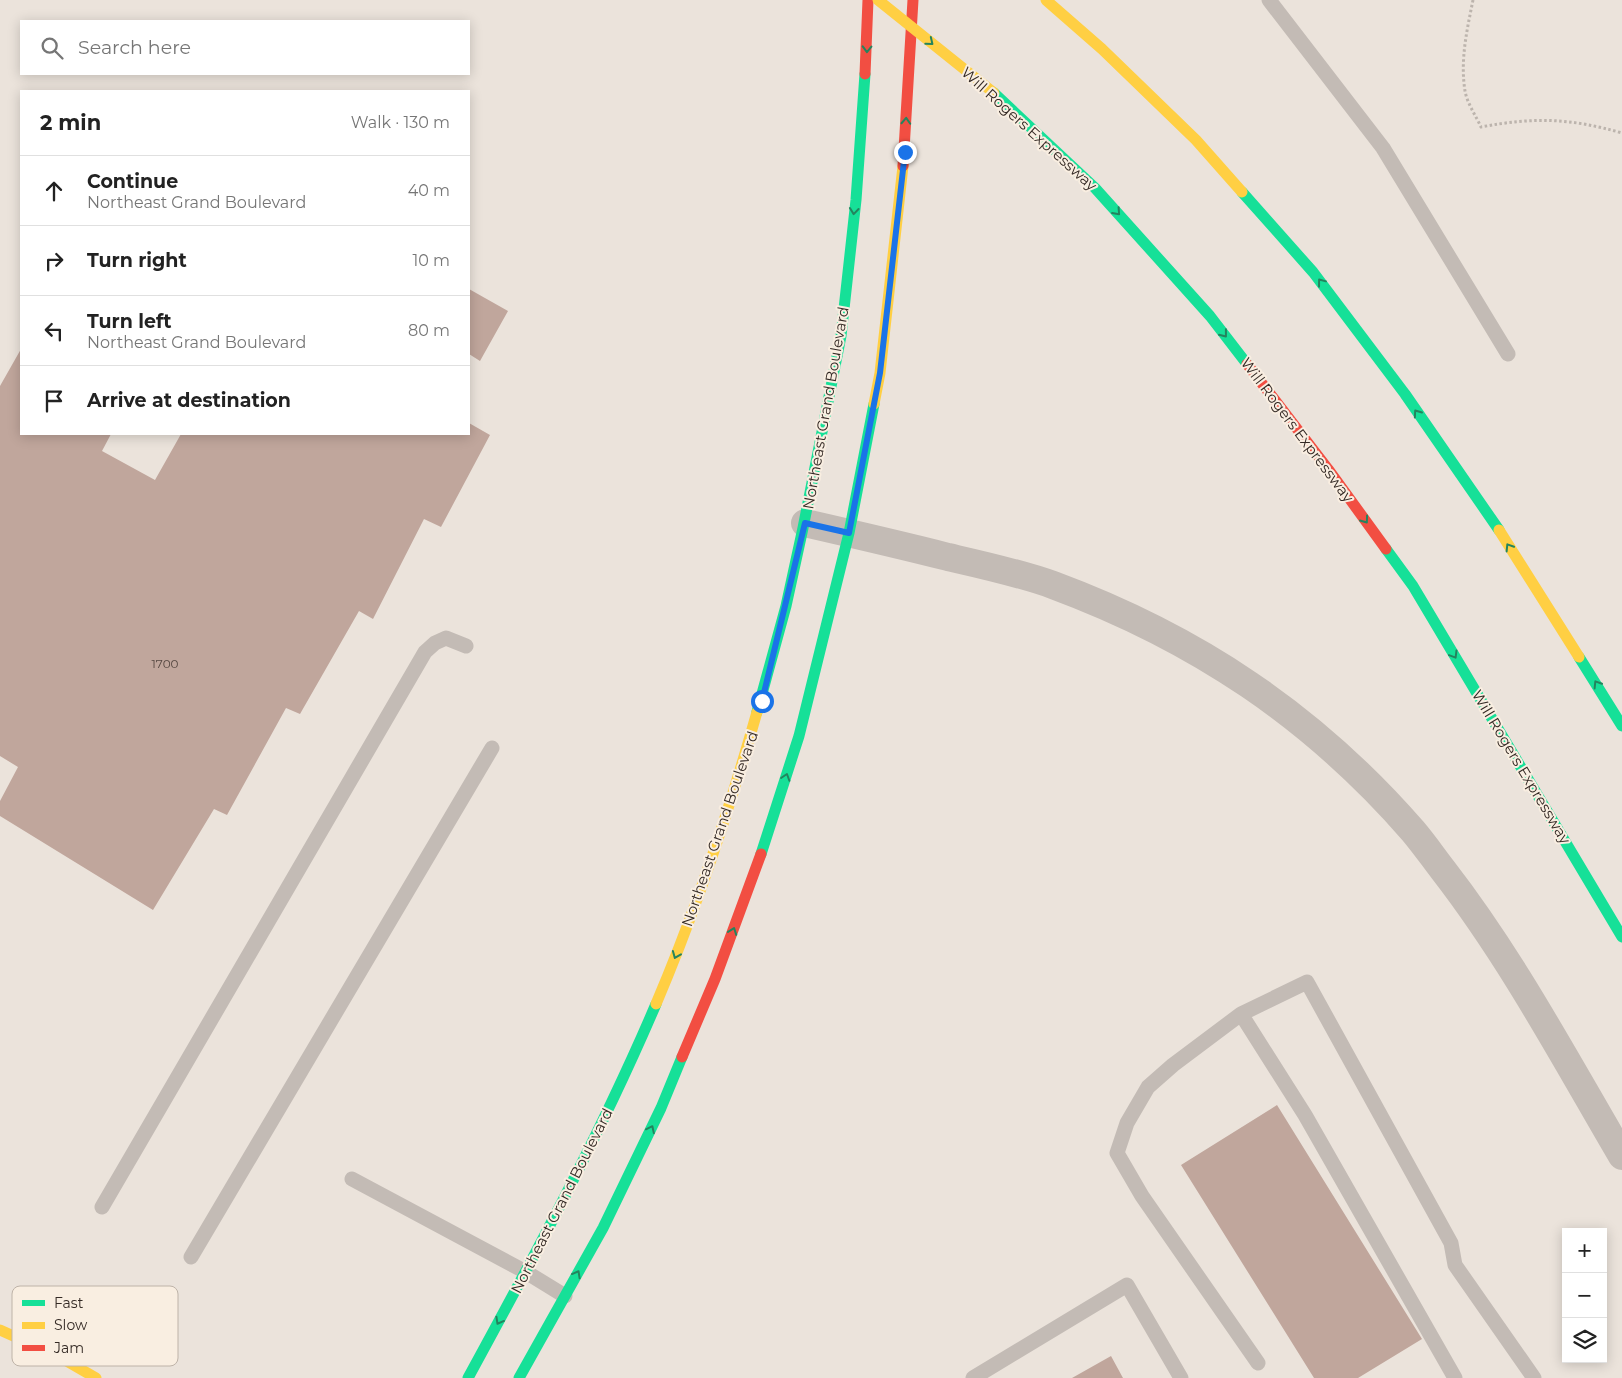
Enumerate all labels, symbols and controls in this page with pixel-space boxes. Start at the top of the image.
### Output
search box [20,20,470,75]
icon: search [38,34,66,62]
text: Search here [78,36,191,59]
one-way arrow [924,36,933,44]
one-way arrow [861,45,872,53]
street label: Will Rogers Expressway [958,63,1102,195]
text: 2 min [40,110,101,135]
text: Walk · 130 m [351,113,450,132]
one-way arrow [901,117,912,125]
route end [894,141,917,164]
text: Continue [87,170,178,193]
icon: ahead [40,177,68,205]
text: 40 m [408,181,450,200]
text: Northeast Grand Boulevard [87,193,306,212]
one-way arrow [849,207,860,215]
one-way arrow [1111,207,1120,216]
icon: right [40,247,68,275]
text: Turn right [87,249,187,272]
text: 10 m [412,251,450,270]
one-way arrow [1319,279,1327,288]
street label: Northeast Grand Boulevard [798,305,853,511]
text: Turn left [87,310,172,333]
icon: left [40,317,68,345]
text: 80 m [408,321,450,340]
one-way arrow [1218,328,1227,338]
text: Northeast Grand Boulevard [87,333,306,352]
street label: Will Rogers Expressway [1237,354,1359,506]
icon: arrive [40,387,68,415]
text: Arrive at destination [87,389,291,412]
one-way arrow [1414,409,1424,418]
one-way arrow [1359,514,1367,523]
one-way arrow [1506,544,1516,553]
one-way arrow [1447,650,1457,659]
house number: 1700 [151,656,179,671]
one-way arrow [1593,681,1603,690]
street label: Will Rogers Expressway [1468,686,1575,848]
route start [751,690,774,713]
street label: Northeast Grand Boulevard [677,729,762,929]
one-way arrow [780,774,790,782]
one-way arrow [727,927,737,935]
one-way arrow [672,950,683,959]
street label: Northeast Grand Boulevard [506,1105,617,1297]
one-way arrow [645,1126,655,1135]
map controls [1562,1228,1607,1363]
button: + [1562,1228,1607,1273]
one-way arrow [571,1271,581,1280]
button: − [1562,1273,1607,1318]
legend [12,1286,178,1366]
text: Fast [54,1294,84,1312]
text: Slow [54,1316,88,1334]
one-way arrow [495,1316,505,1325]
button: layers [1562,1318,1607,1363]
text: Jam [53,1339,84,1357]

